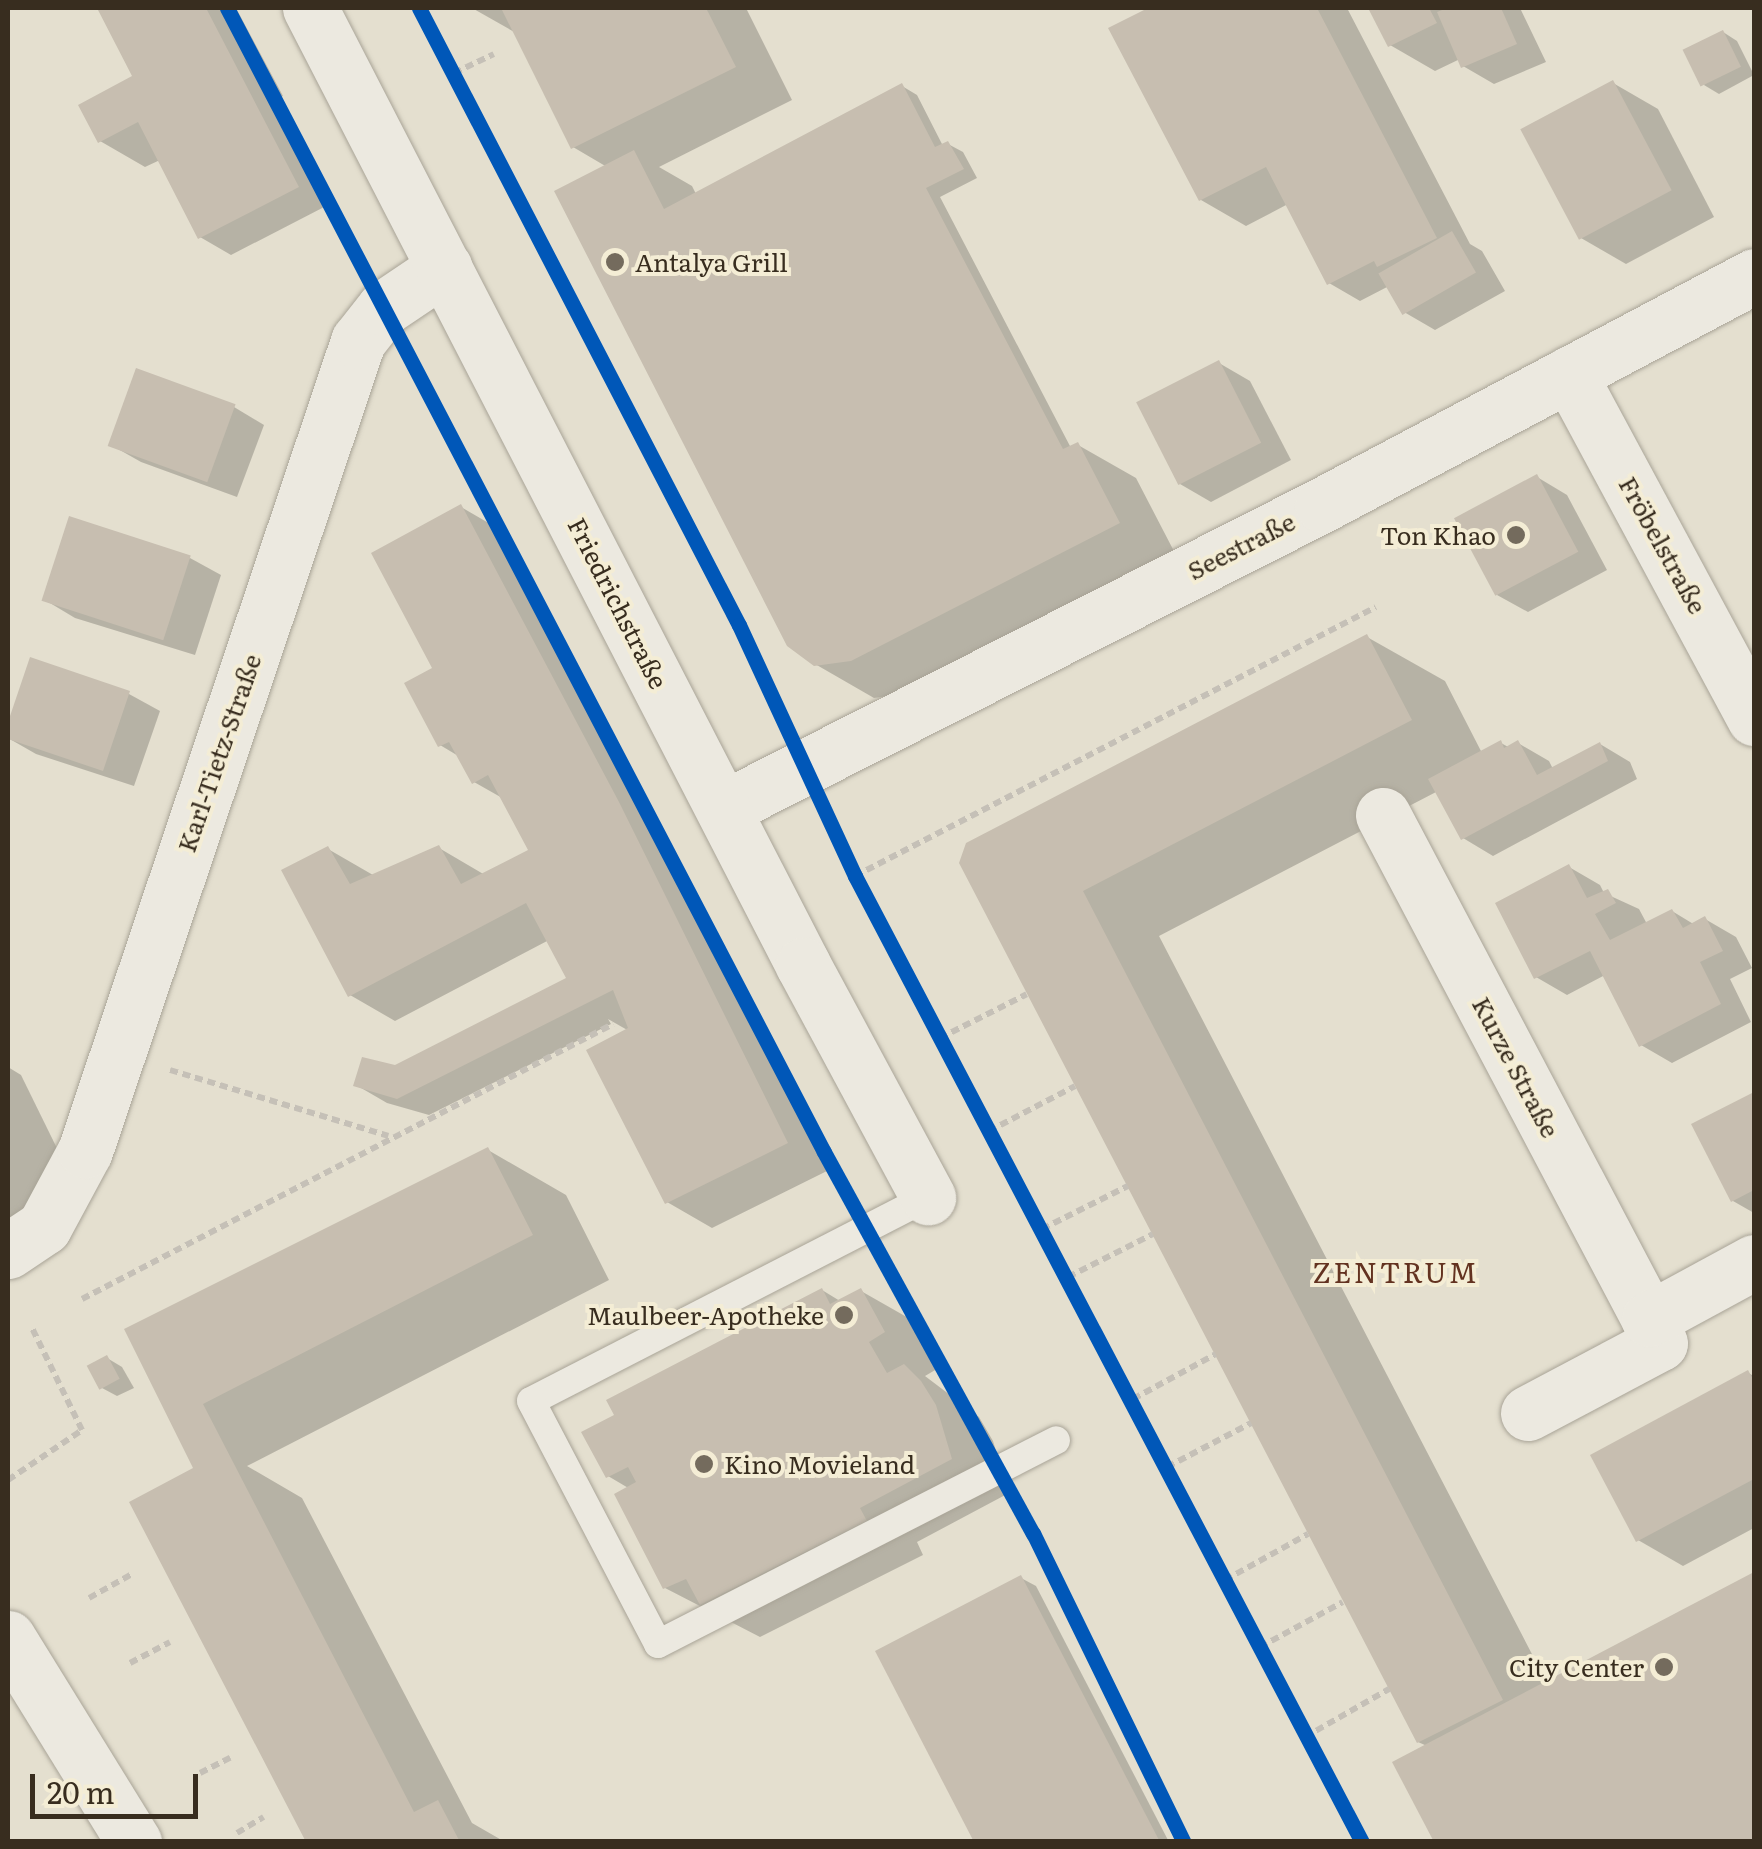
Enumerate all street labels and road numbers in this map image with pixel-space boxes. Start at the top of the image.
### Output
street label: Fröbelstraße [1613,471,1713,619]
street label: Seestraße [1182,506,1300,586]
street label: Friedrichstraße [562,513,674,693]
street label: Karl-Tietz-Straße [171,650,267,856]
street label: Kurze Straße [1466,992,1566,1142]

